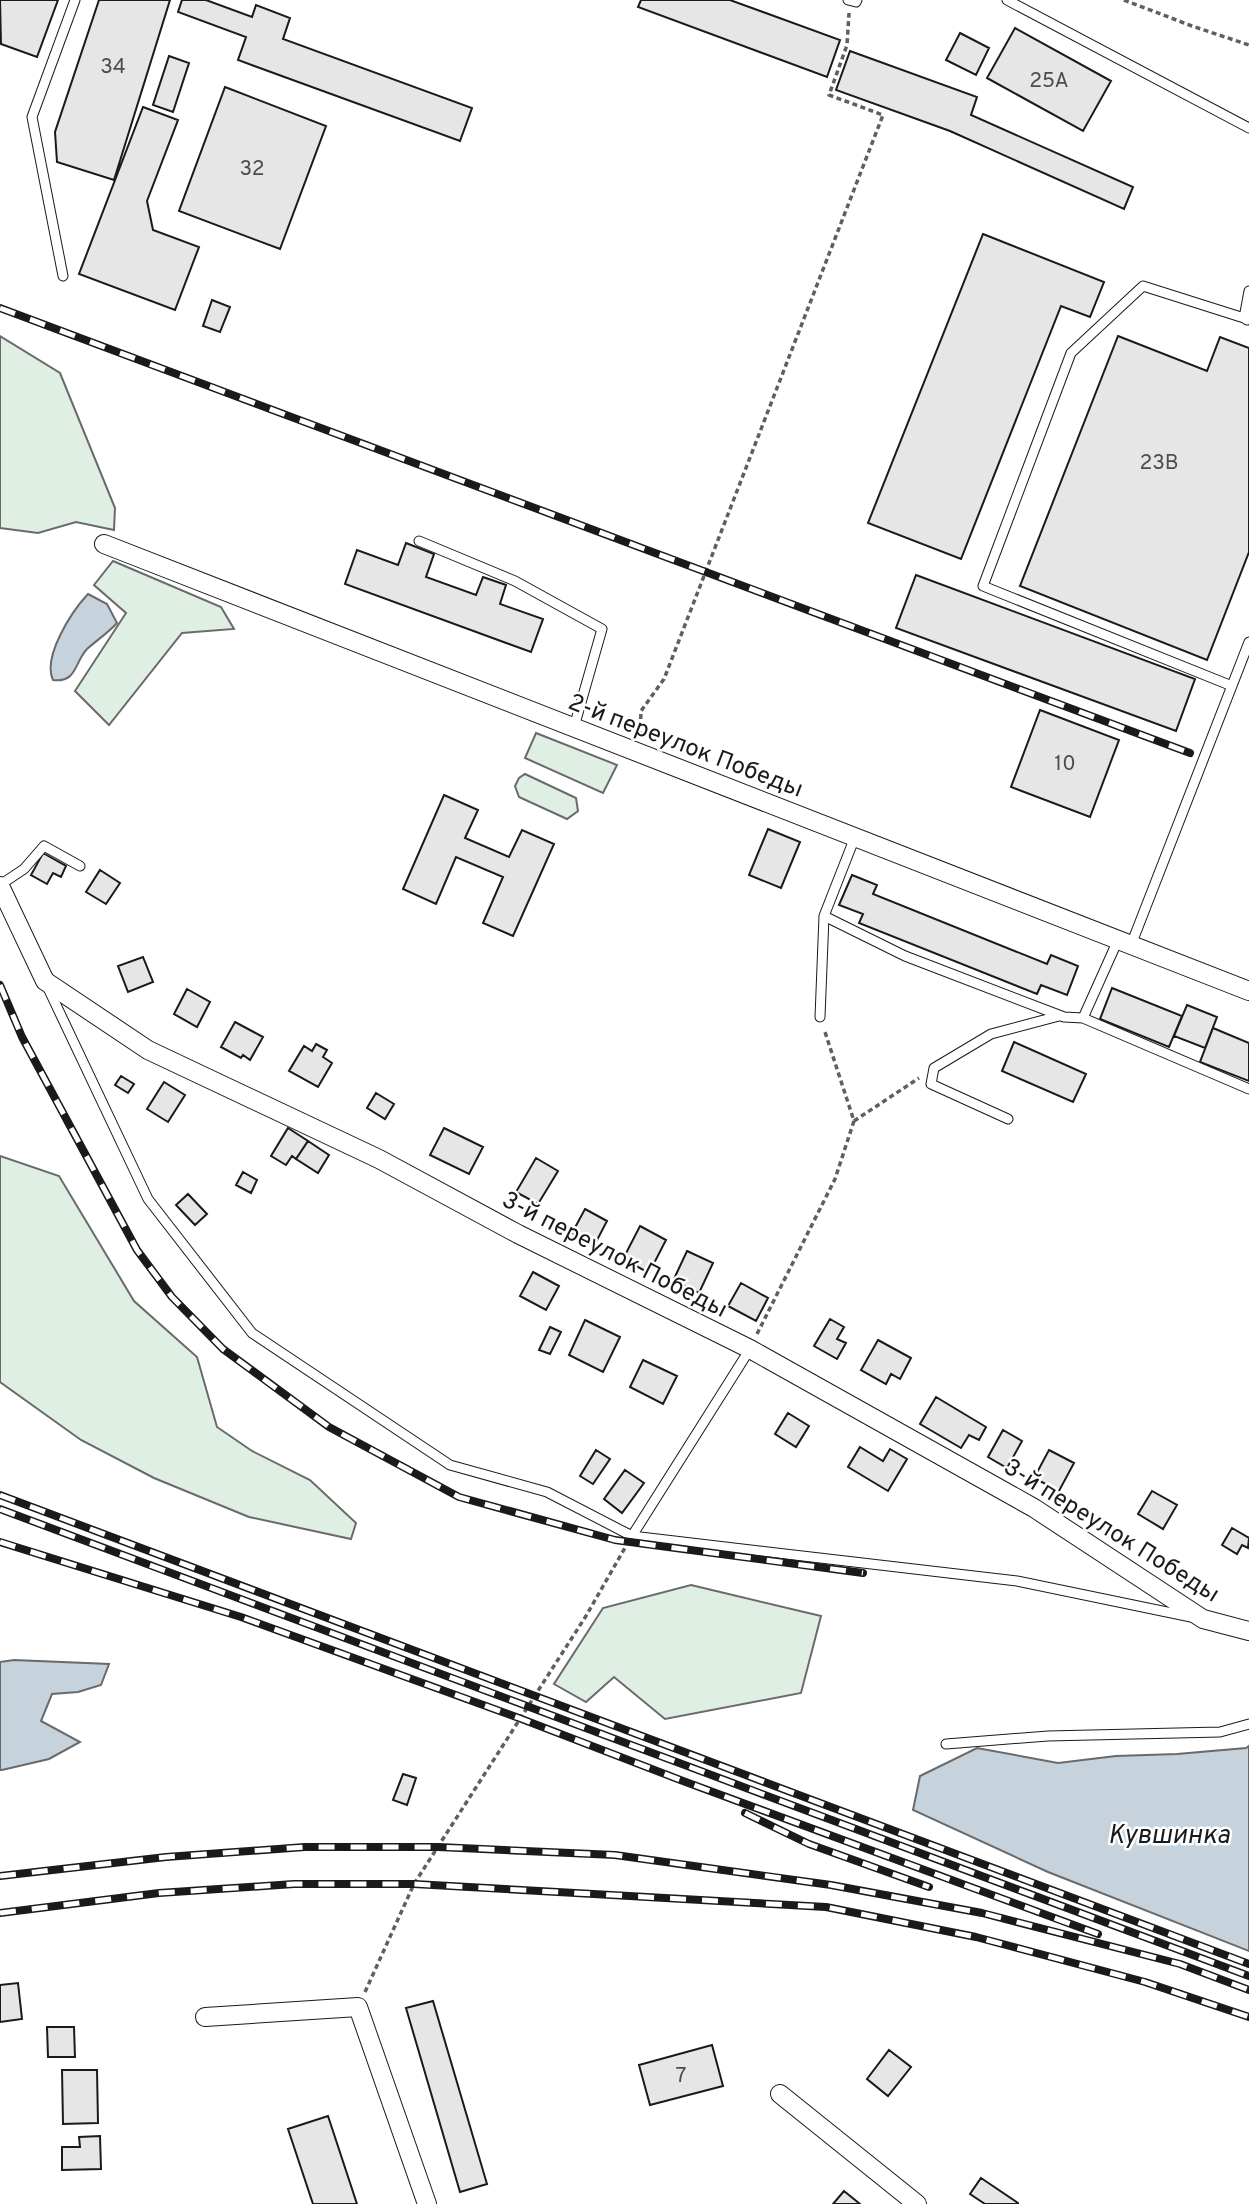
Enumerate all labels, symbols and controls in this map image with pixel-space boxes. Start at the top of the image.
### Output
house number: 34 [100,54,126,81]
house number: 25А [1029,68,1069,95]
house number: 32 [239,156,265,183]
house number: 23В [1139,450,1179,477]
street label: 2-й переулок Победы [564,688,807,806]
house number: 10 [1054,751,1076,778]
street label: 3-й переулок Победы [496,1186,732,1326]
street label: 3-й переулок Победы [997,1453,1224,1610]
water label: Кувшинка [1108,1820,1230,1853]
house number: 7 [676,2063,687,2090]

